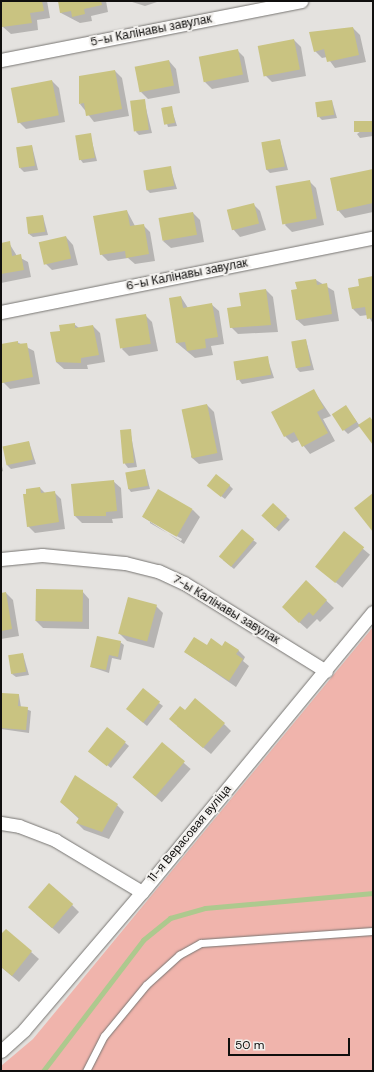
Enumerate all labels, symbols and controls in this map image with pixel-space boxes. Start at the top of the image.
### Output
street label: 5-ы Калінавы завулак [89,12,213,50]
street label: 6-ы Калінавы завулак [125,256,249,294]
street label: 7-ы Калінавы завулак [170,572,282,648]
street label: 11-я Верасовая вуліца [145,783,235,885]
scale bar [230,1030,352,1056]
text: 50 m [235,1037,264,1053]

